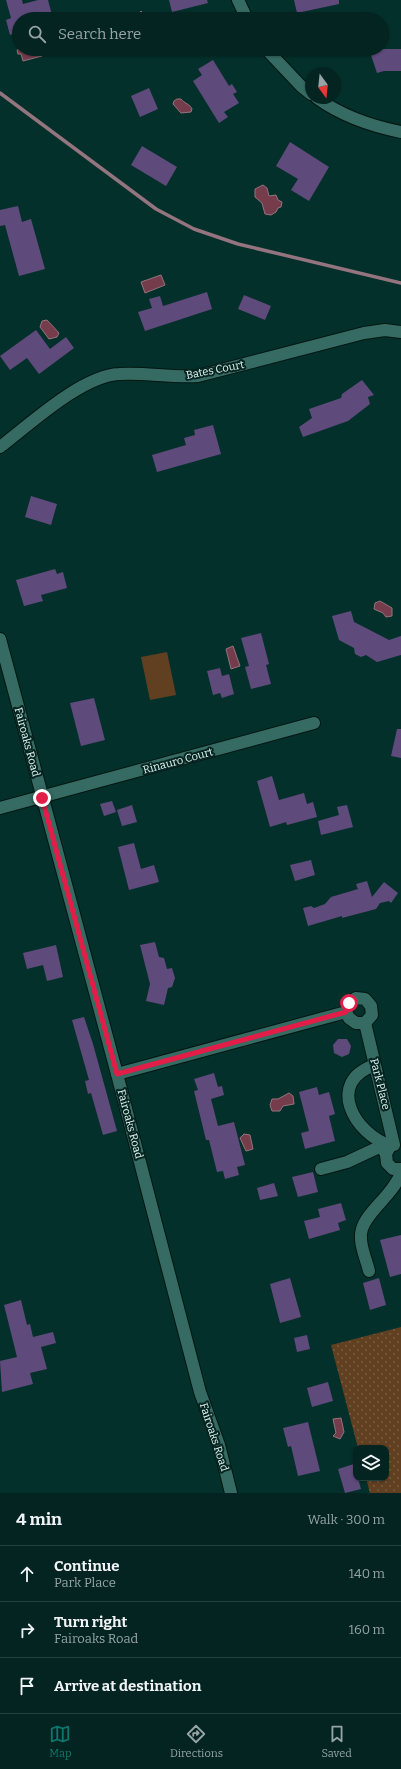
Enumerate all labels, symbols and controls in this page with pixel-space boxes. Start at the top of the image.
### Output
search box [12,12,389,56]
icon: search [26,23,48,45]
text: Search here [58,25,141,43]
north arrow [305,68,341,104]
street label: Bates Court [185,358,245,382]
street label: Fairoaks Road [11,706,43,779]
street label: Rinauro Court [141,745,215,777]
route end [33,789,51,807]
route start [340,994,358,1012]
street label: Park Place [367,1057,393,1111]
street label: Fairoaks Road [114,1088,146,1161]
street label: Fairoaks Road [197,1401,231,1473]
map controls [353,1445,389,1481]
button: layers [353,1445,389,1481]
text: 4 min [16,1509,62,1530]
text: Walk · 300 m [308,1512,385,1527]
text: Continue [54,1557,120,1575]
icon: ahead [16,1563,38,1585]
text: 140 m [349,1566,385,1581]
text: Park Place [54,1575,116,1590]
text: Turn right [54,1613,127,1631]
icon: right [16,1619,38,1641]
text: 160 m [349,1622,385,1637]
text: Fairoaks Road [54,1631,138,1646]
icon: arrive [16,1675,38,1697]
text: Arrive at destination [54,1677,201,1695]
tab: Map [49,1723,71,1760]
tab: Directions [170,1723,223,1760]
tab: Saved [321,1723,352,1760]

